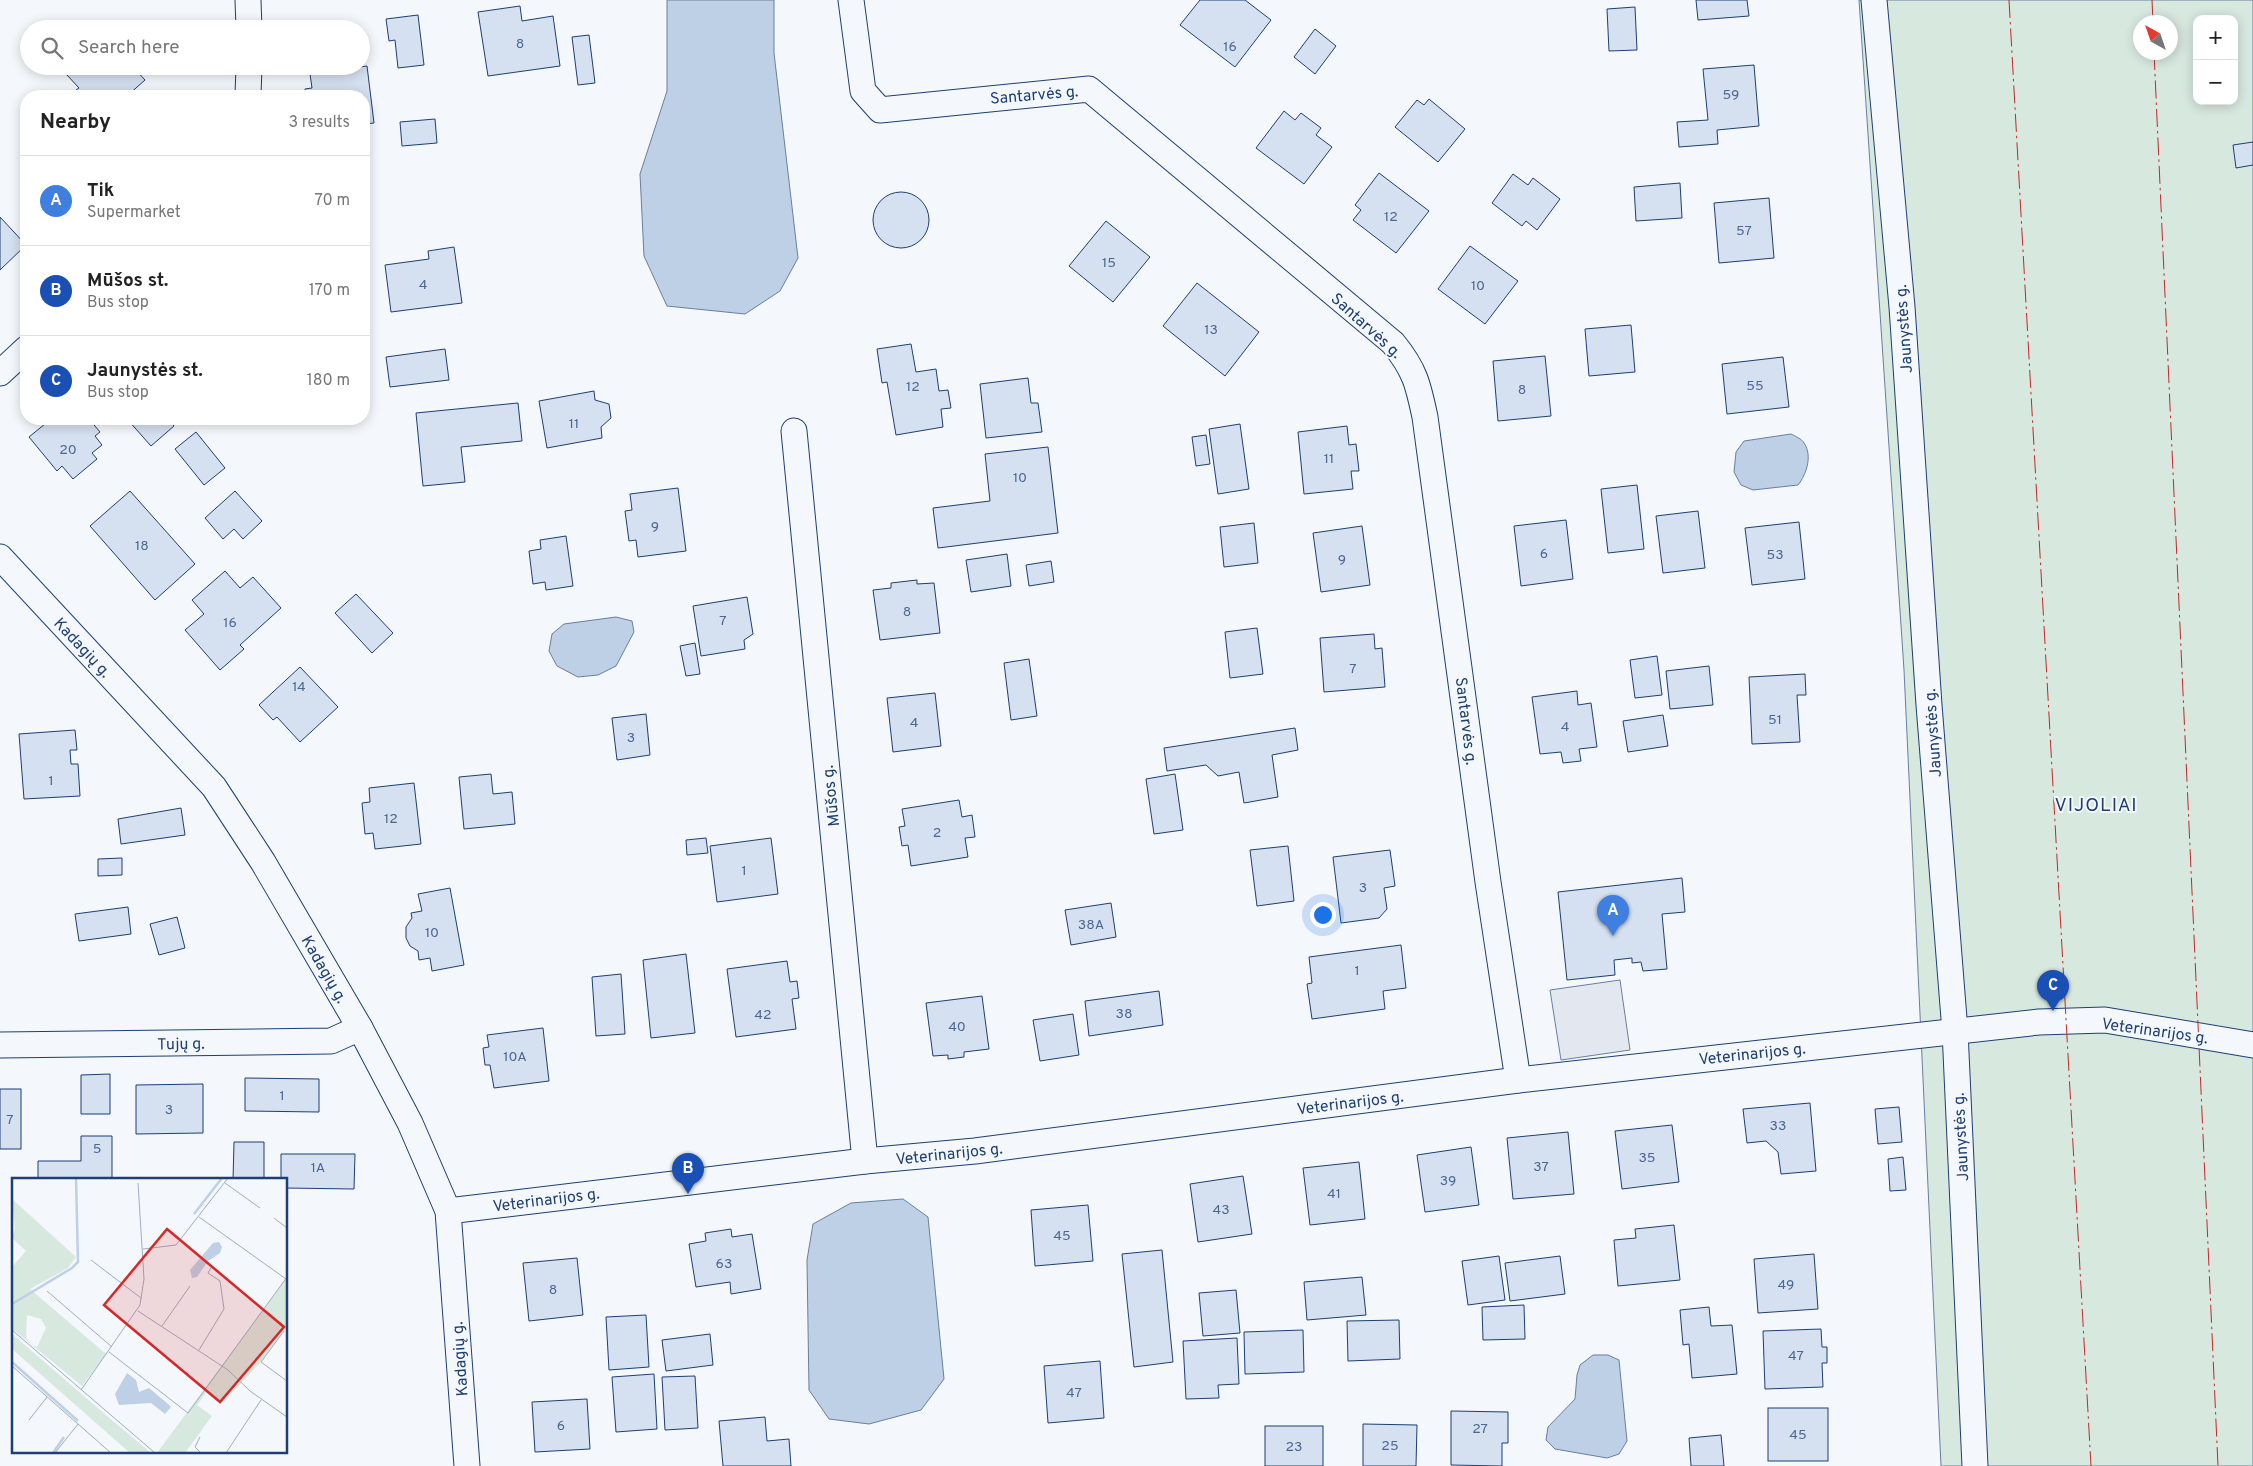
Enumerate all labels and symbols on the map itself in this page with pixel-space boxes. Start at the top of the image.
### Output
north arrow [2133,15,2178,60]
house number: 8 [516,36,524,53]
house number: 16 [1223,39,1237,56]
street label: Santarvės g. [989,82,1079,110]
house number: 59 [1723,87,1739,104]
house number: 12 [1384,209,1398,226]
house number: 57 [1736,223,1752,240]
house number: 15 [1102,255,1116,272]
house number: 4 [419,277,427,294]
house number: 10 [1471,278,1485,295]
street label: Jaunystės g. [1892,284,1918,374]
street label: Santarvės g. [1326,289,1405,364]
house number: 13 [1204,322,1218,339]
house number: 55 [1746,378,1764,395]
house number: 12 [906,379,920,396]
house number: 8 [1518,382,1526,399]
house number: 11 [569,416,579,433]
house number: 20 [59,442,77,459]
house number: 11 [1324,451,1334,468]
house number: 10 [1013,470,1027,487]
house number: 9 [651,519,659,536]
house number: 18 [135,538,149,555]
house number: 6 [1540,546,1548,563]
house number: 53 [1766,547,1784,564]
house number: 9 [1338,552,1346,569]
house number: 8 [903,604,911,621]
house number: 7 [719,613,727,630]
street label: Kadagių g. [49,614,114,683]
house number: 16 [223,615,237,632]
house number: 7 [1349,661,1357,678]
street label: Santarvės g. [1450,676,1480,766]
house number: 14 [292,679,306,696]
street label: Jaunystės g. [1921,688,1947,778]
house number: 51 [1768,712,1782,729]
house number: 4 [910,715,918,732]
house number: 4 [1561,719,1569,736]
house number: 3 [627,730,635,747]
street label: Mūšos g. [819,764,845,828]
house number: 1 [48,773,54,790]
district label: VIJOLIAI [2054,794,2138,818]
house number: 12 [384,811,398,828]
house number: 2 [933,825,941,842]
house number: 1 [741,863,747,880]
house number: 3 [1359,880,1367,897]
pin: A [1597,895,1629,936]
your location [1310,902,1336,928]
house number: 38A [1078,917,1104,934]
house number: 10 [425,925,439,942]
street label: Kadagių g. [296,933,351,1007]
house number: 1 [1354,963,1360,980]
pin: C [2037,970,2069,1011]
house number: 38 [1116,1006,1132,1023]
house number: 42 [754,1007,772,1024]
street label: Veterinarijos g. [2100,1015,2209,1049]
house number: 40 [948,1019,966,1036]
street label: Tujų g. [157,1035,205,1055]
street label: Veterinarijos g. [1698,1039,1807,1071]
house number: 10A [503,1049,527,1066]
house number: 1 [279,1088,285,1105]
street label: Veterinarijos g. [1296,1088,1405,1120]
street label: Jaunystės g. [1950,1092,1974,1182]
house number: 3 [165,1102,173,1119]
house number: 7 [6,1112,14,1129]
house number: 33 [1770,1118,1786,1135]
street label: Veterinarijos g. [895,1139,1004,1171]
house number: 5 [93,1141,101,1158]
house number: 35 [1638,1150,1656,1167]
pin: B [672,1153,704,1194]
house number: 37 [1533,1159,1549,1176]
house number: 1A [311,1160,325,1177]
house number: 39 [1440,1173,1456,1190]
inset map [12,1178,288,1454]
street label: Veterinarijos g. [492,1185,601,1217]
house number: 41 [1327,1186,1341,1203]
house number: 43 [1212,1202,1230,1219]
house number: 45 [1053,1228,1071,1245]
house number: 63 [716,1256,732,1273]
house number: 49 [1778,1277,1794,1294]
house number: 8 [549,1282,557,1299]
street label: Kadagių g. [448,1321,474,1397]
house number: 47 [1788,1348,1804,1365]
house number: 47 [1066,1385,1082,1402]
house number: 6 [557,1418,565,1435]
house number: 27 [1472,1421,1488,1438]
house number: 45 [1789,1427,1807,1444]
house number: 25 [1381,1438,1399,1455]
house number: 23 [1286,1439,1303,1456]

